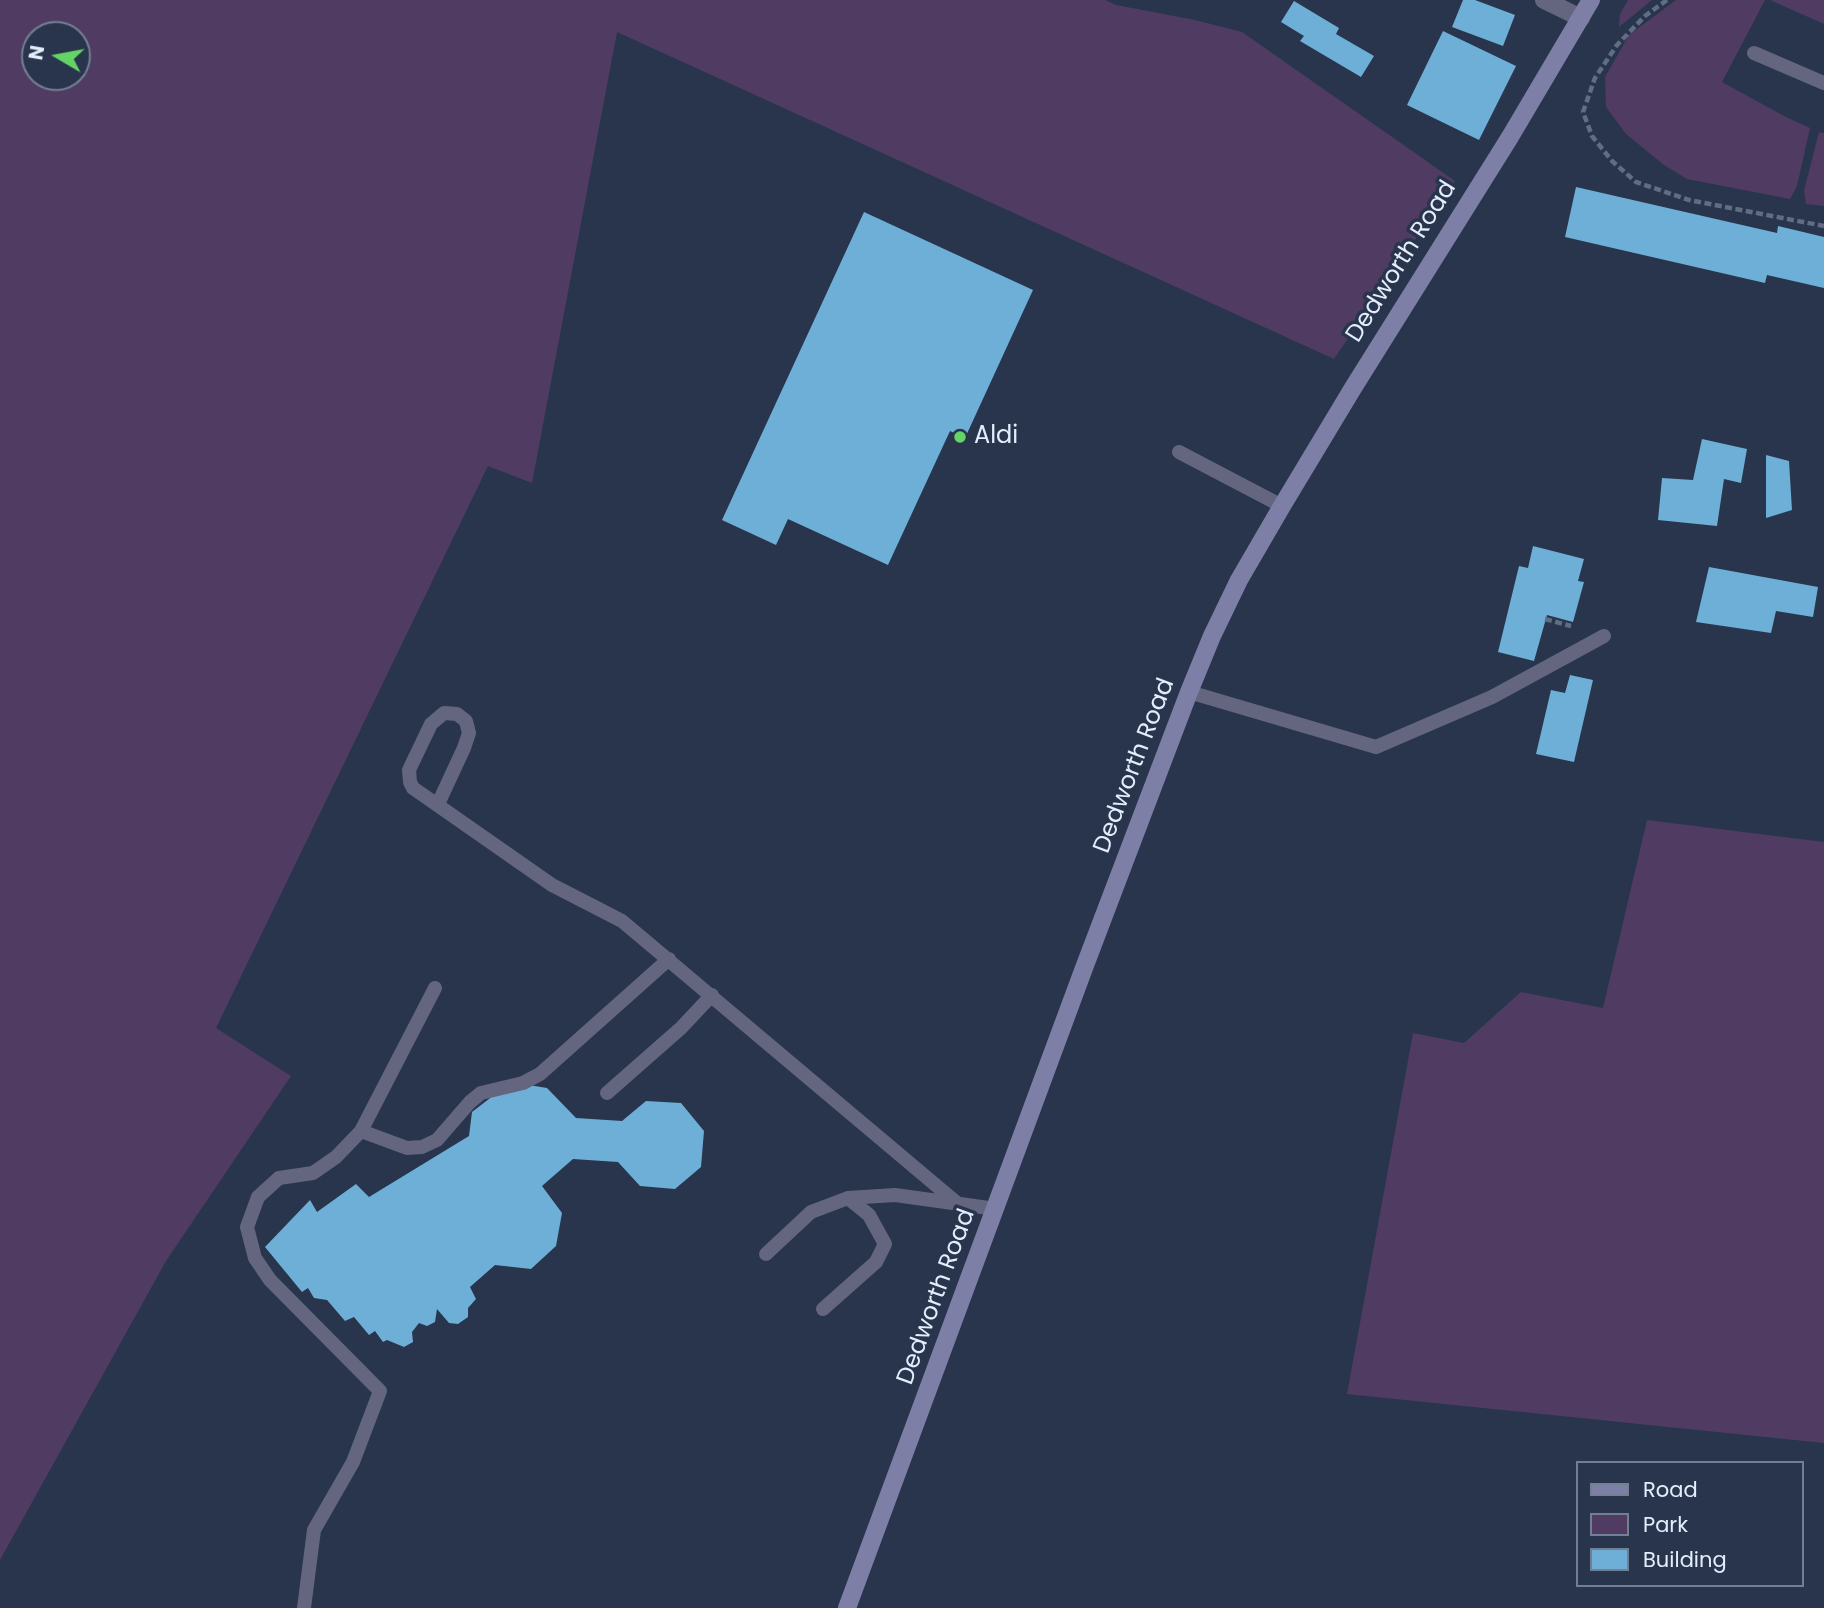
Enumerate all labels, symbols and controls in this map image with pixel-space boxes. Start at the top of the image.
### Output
north arrow [21,21,91,91]
text: N [22,43,51,62]
street label: Dedworth Road [1341,176,1463,348]
place label: Aldi [974,423,1018,451]
marker: Aldi [952,429,968,445]
street label: Dedworth Road [1088,674,1182,858]
street label: Dedworth Road [892,1205,982,1389]
legend [1576,1461,1803,1587]
text: Road [1643,1475,1698,1504]
text: Park [1643,1510,1688,1539]
text: Building [1643,1545,1727,1574]

